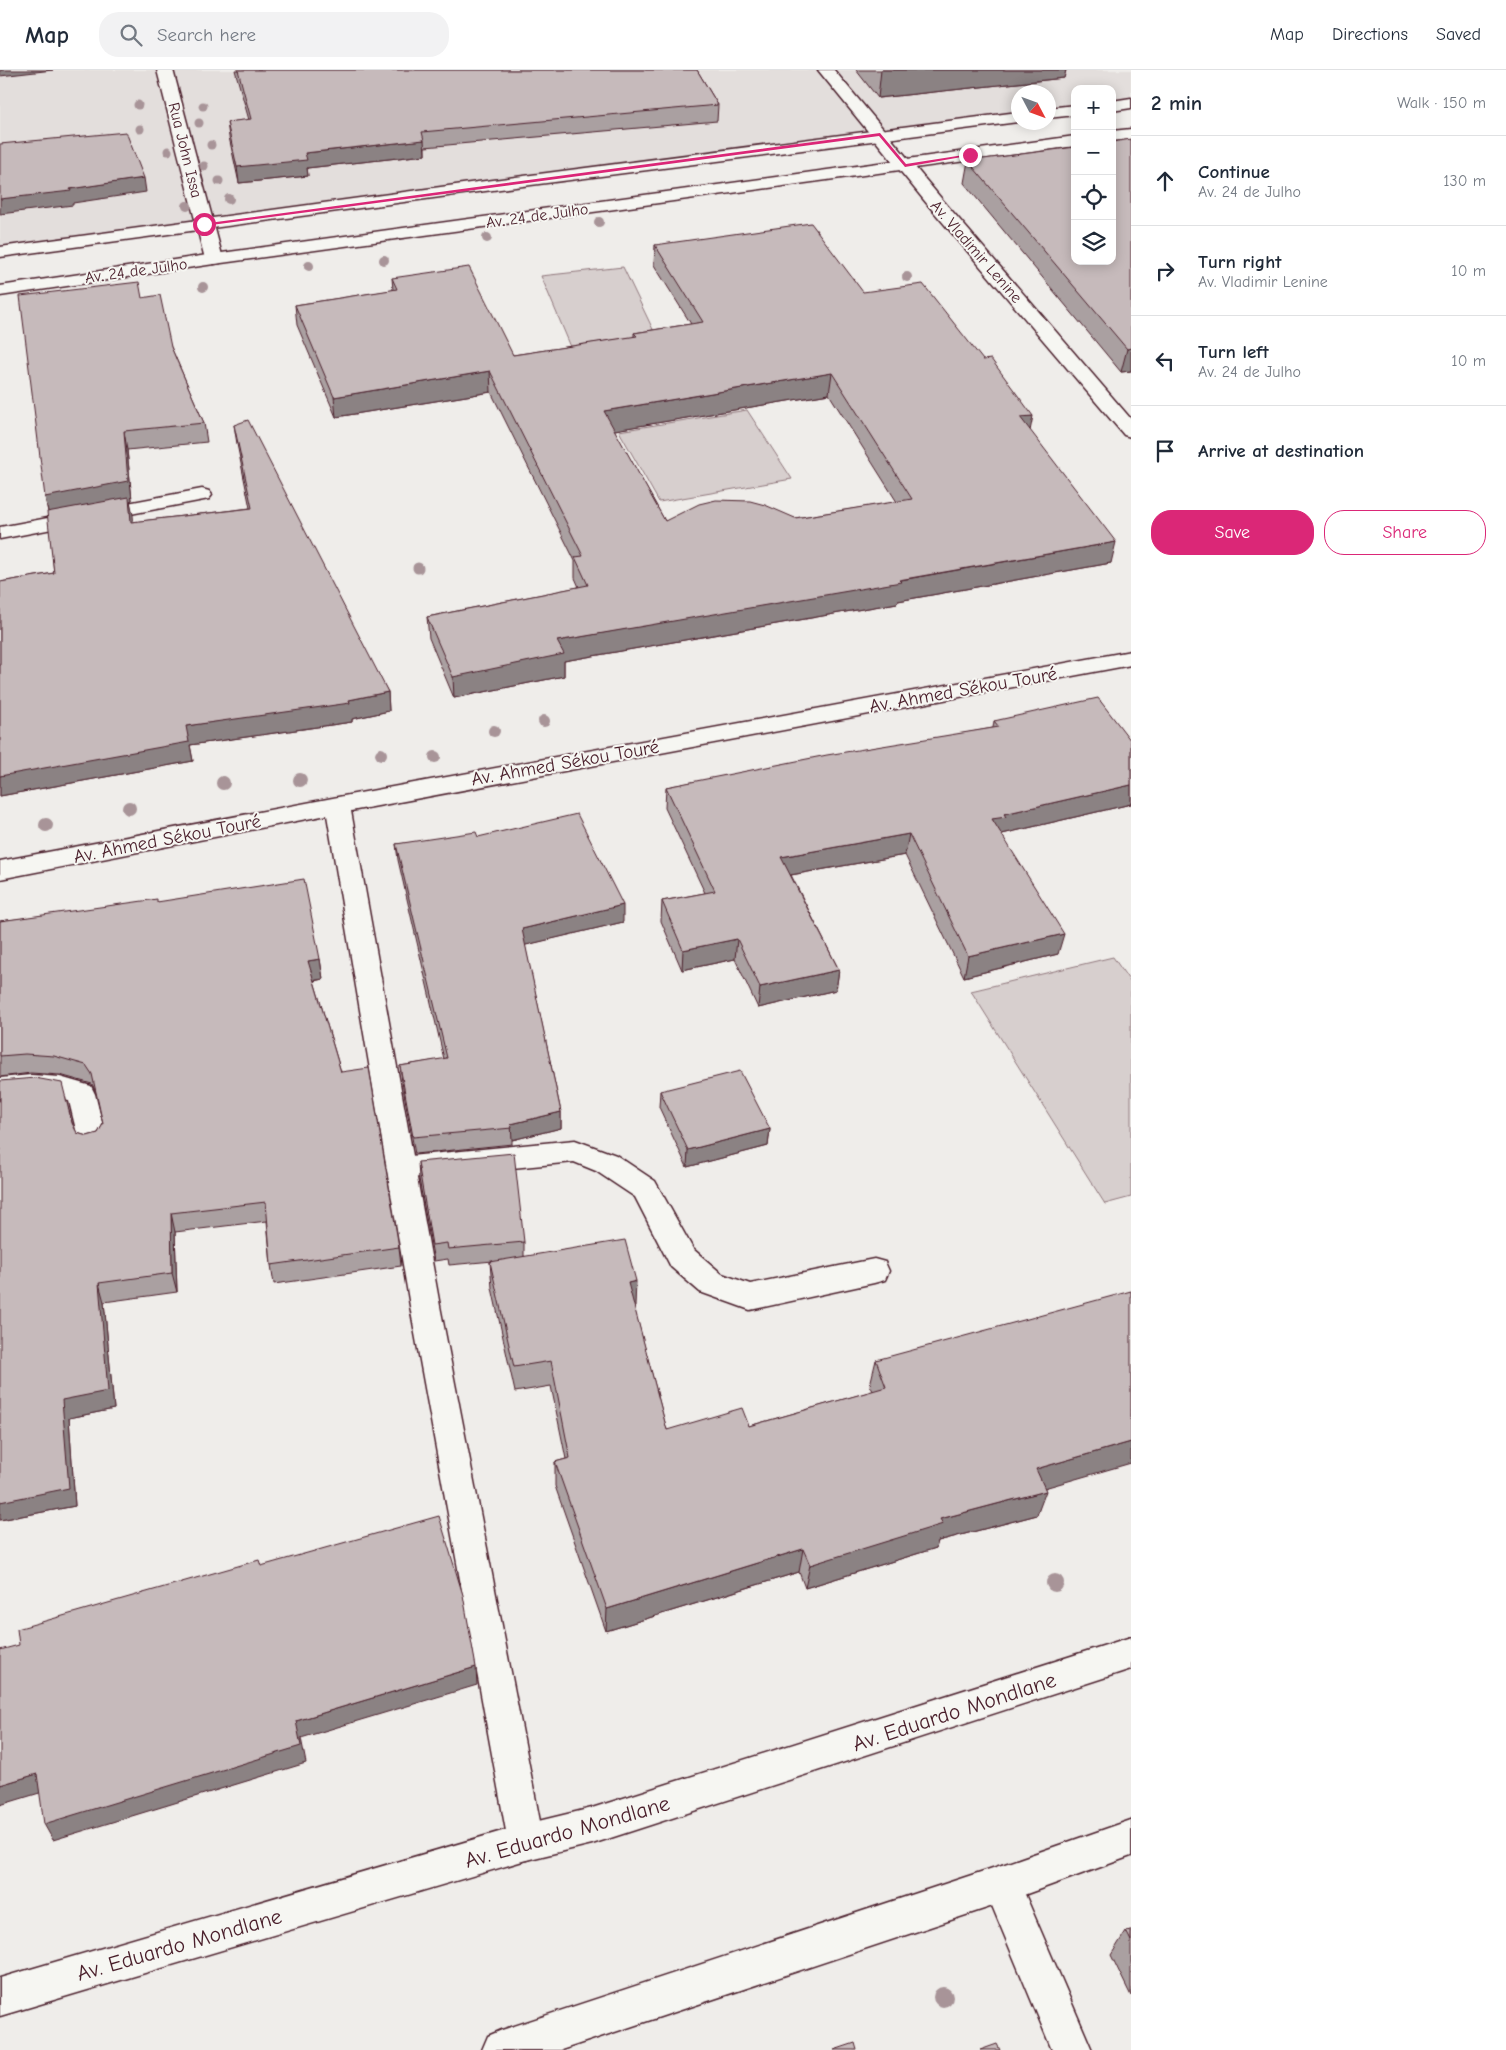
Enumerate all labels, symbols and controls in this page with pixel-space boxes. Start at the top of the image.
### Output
search box [99,12,449,57]
text: Map [25,21,69,49]
icon: search [117,21,145,49]
text: Search here [157,24,256,46]
text: Map [1270,24,1304,45]
text: Directions [1332,24,1408,45]
text: Saved [1436,24,1481,45]
north arrow [1011,85,1056,130]
map controls [1071,85,1116,265]
button: + [1071,85,1116,130]
text: 2 min [1151,91,1202,115]
text: Walk · 150 m [1397,94,1486,112]
street label: Rua John Issa [164,101,206,200]
button: − [1071,130,1116,175]
route end [959,144,982,167]
text: Continue [1198,161,1270,183]
icon: ahead [1151,167,1179,195]
text: 130 m [1443,172,1486,190]
button: locate [1071,175,1116,220]
text: Av. 24 de Julho [1198,183,1301,201]
street label: Av. Vladimir Lenine [927,197,1026,307]
street label: Av. 24 de Julho [485,200,589,232]
route start [193,213,216,236]
button: layers [1071,220,1116,265]
text: Turn right [1198,251,1282,273]
street label: Av. 24 de Julho [84,255,188,287]
icon: right [1151,257,1179,285]
text: 10 m [1451,262,1486,280]
text: Av. Vladimir Lenine [1198,273,1328,291]
text: Turn left [1198,341,1269,363]
icon: left [1151,347,1179,375]
text: 10 m [1451,352,1486,370]
text: Av. 24 de Julho [1198,363,1301,381]
icon: arrive [1151,437,1179,465]
text: Arrive at destination [1198,440,1364,462]
button: Save [1151,510,1314,555]
button: Share [1324,510,1486,555]
street label: Av. Ahmed Sékou Touré [867,663,1059,717]
street label: Av. Ahmed Sékou Touré [469,736,661,790]
street label: Av. Ahmed Sékou Touré [72,810,263,868]
street label: Av. Eduardo Mondlane [849,1667,1059,1757]
street label: Av. Eduardo Mondlane [462,1790,673,1874]
street label: Av. Eduardo Mondlane [74,1903,285,1987]

